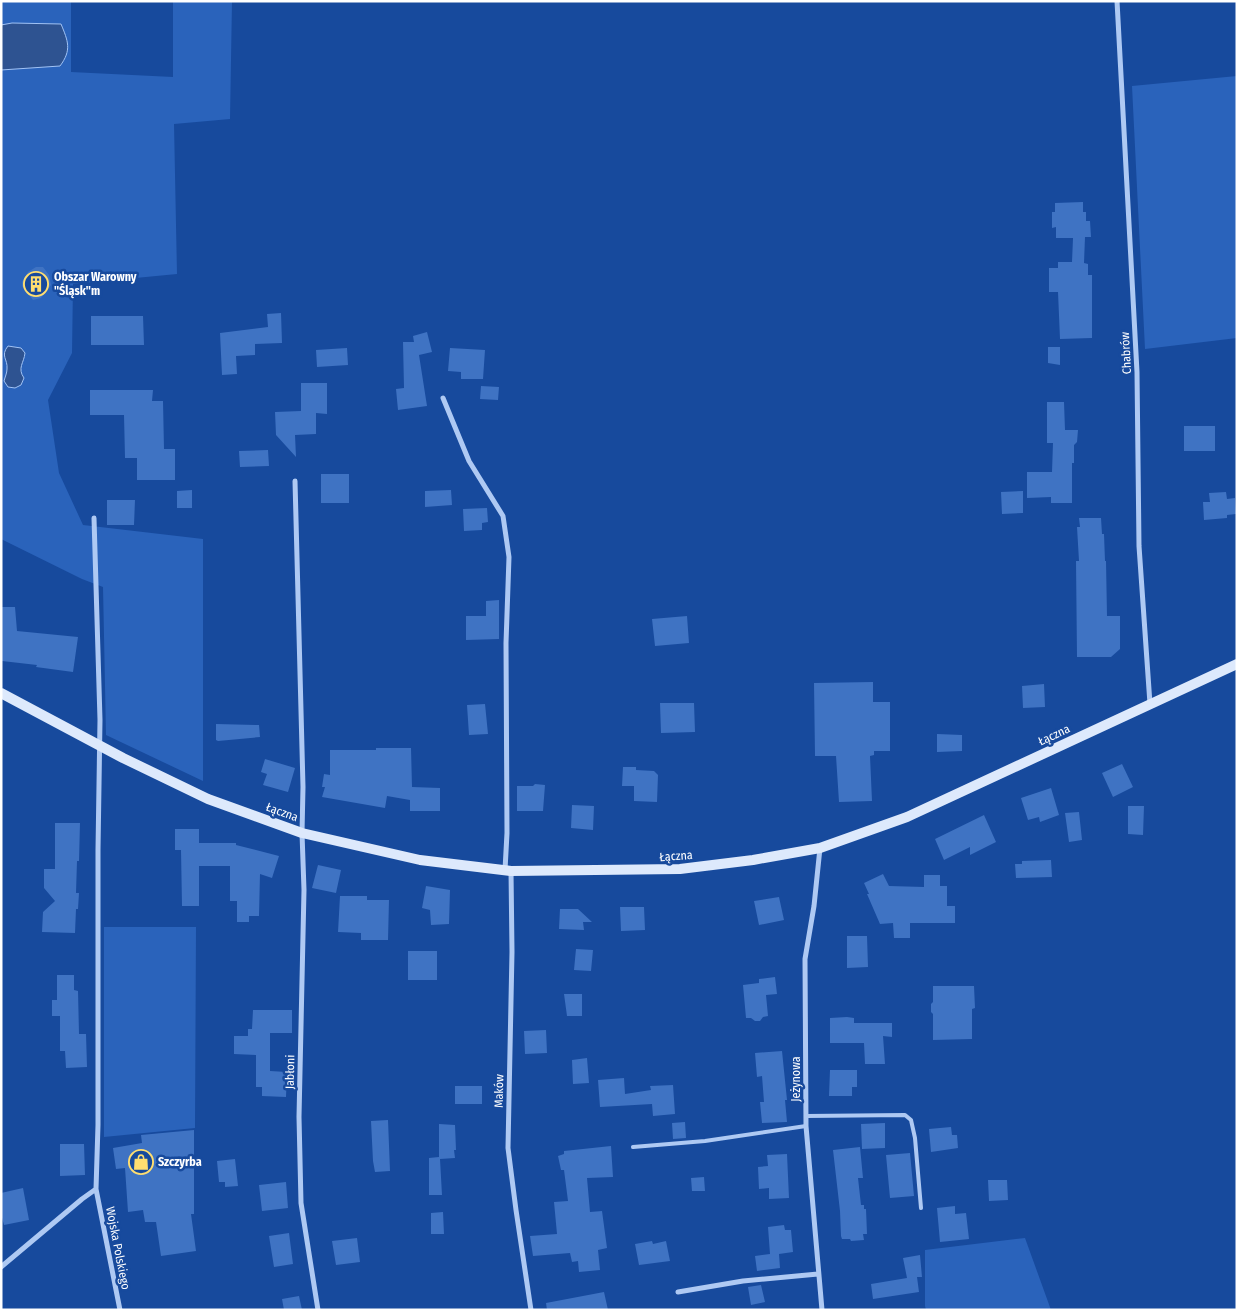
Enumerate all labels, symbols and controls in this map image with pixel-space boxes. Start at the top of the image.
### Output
place label: Obszar Warowny "Śląsk"m [54,270,137,299]
building icon: Obszar Warowny "Śląsk"m [23,271,49,297]
street label: Chabrów [1118,331,1134,375]
street label: Łączna [1036,722,1072,748]
street label: Łączna [264,800,300,824]
street label: Łączna [659,848,693,864]
street label: Jabłoni [283,1055,297,1089]
street label: Jeżynowa [789,1056,803,1102]
street label: Maków [492,1074,506,1108]
shop icon: Szczyrba [128,1149,154,1175]
place label: Szczyrba [158,1155,202,1169]
street label: Wojska Polskiego [103,1205,133,1291]

